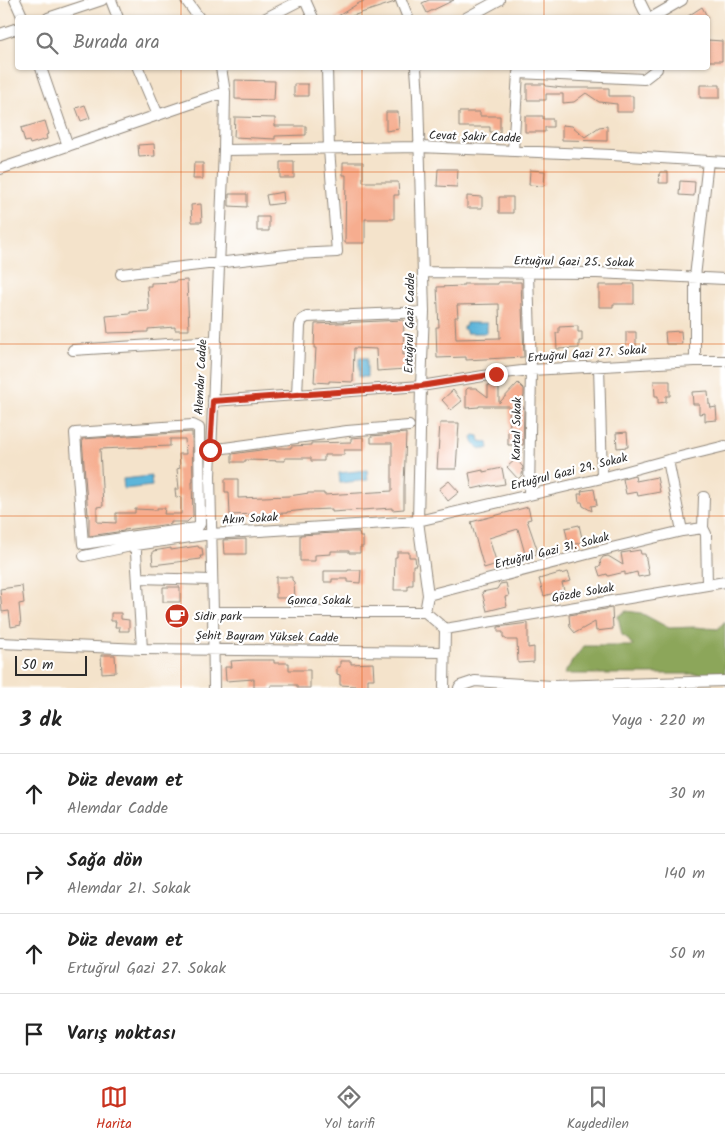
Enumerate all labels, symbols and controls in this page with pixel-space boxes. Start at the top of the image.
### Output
search box [15,15,710,70]
text: Burada ara [73,28,160,58]
icon: search [33,29,61,57]
street label: Cevat Şakir Cadde [429,126,522,148]
street label: Ertuğrul Gazi 25. Sokak [514,251,635,273]
street label: Ertuğrul Gazi Cadde [400,272,420,373]
street label: Alemdar Cadde [190,338,213,415]
street label: Ertuğrul Gazi 27. Sokak [527,340,648,368]
route end [485,363,508,386]
street label: Kartal Sokak [507,397,527,461]
route start [199,439,222,462]
street label: Ertuğrul Gazi 29. Sokak [509,448,630,496]
street label: Akın Sokak [222,508,279,530]
street label: Ertuğrul Gazi 31. Sokak [493,527,612,574]
street label: Gözde Sokak [550,578,616,608]
street label: Gonca Sokak [287,591,351,610]
cafe icon: Sidir park [164,603,190,629]
place label: Sidir park [194,607,242,626]
street label: Şehit Bayram Yüksek Cadde [195,626,339,648]
scale bar [15,653,88,676]
text: 50 m [22,654,53,676]
text: 3 dk [20,704,61,737]
text: Yaya · 220 m [611,708,705,733]
text: Düz devam et [67,766,183,796]
icon: ahead [20,780,48,808]
text: 30 m [669,781,705,806]
text: Alemdar Cadde [67,796,168,821]
text: Sağa dön [67,846,143,876]
icon: right [20,860,48,888]
text: 140 m [664,861,705,886]
text: Alemdar 21. Sokak [67,876,191,901]
text: Düz devam et [67,926,183,956]
icon: ahead [20,940,48,968]
text: 50 m [669,941,705,966]
text: Ertuğrul Gazi 27. Sokak [67,956,226,981]
text: Varış noktası [67,1019,175,1049]
icon: arrive [20,1020,48,1048]
tab: Harita [96,1083,132,1135]
tab: Yol tarifi [324,1083,375,1135]
tab: Kaydedilen [567,1083,629,1135]

